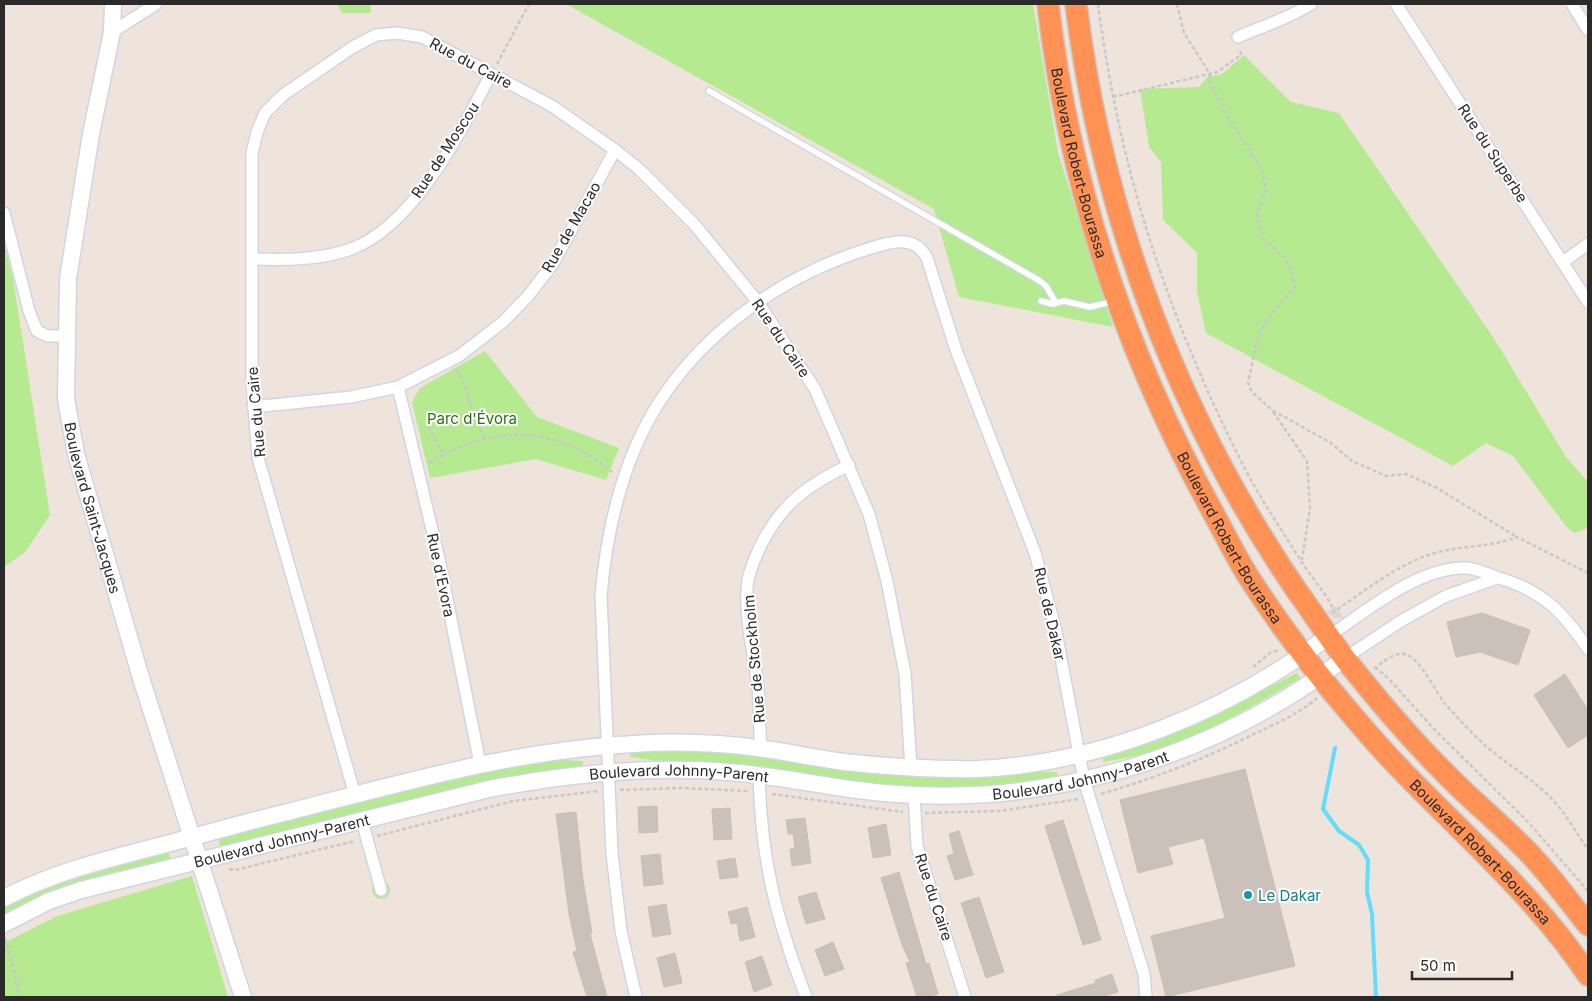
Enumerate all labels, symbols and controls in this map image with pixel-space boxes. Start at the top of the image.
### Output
street label: Rue du Caire [426,33,516,93]
street label: Boulevard Robert-Bourassa [1048,66,1112,260]
street label: Rue de Moscou [407,98,483,202]
street label: Rue du Superbe [1454,100,1532,206]
street label: Rue de Macao [537,178,605,276]
street label: Rue du Caire [748,295,814,381]
street label: Rue du Caire [243,366,269,458]
park label: Parc d'Évora [427,409,517,428]
street label: Boulevard Saint-Jacques [61,420,125,596]
street label: Boulevard Robert-Bourassa [1173,448,1287,627]
street label: Rue d'Evora [423,531,459,619]
street label: Rue de Dakar [1030,565,1070,663]
street label: Rue de Stockholm [739,594,769,724]
street label: Boulevard Johnny-Parent [992,746,1171,803]
street label: Boulevard Johnny-Parent [588,760,770,786]
street label: Boulevard Robert-Bourassa [1406,775,1555,928]
street label: Boulevard Johnny-Parent [192,809,371,871]
street label: Rue du Caire [911,851,957,943]
place label: Le Dakar [1258,886,1321,905]
marker: Le Dakar [1242,889,1254,901]
scale bar [1412,948,1512,980]
text: 50 m [1420,956,1456,975]

